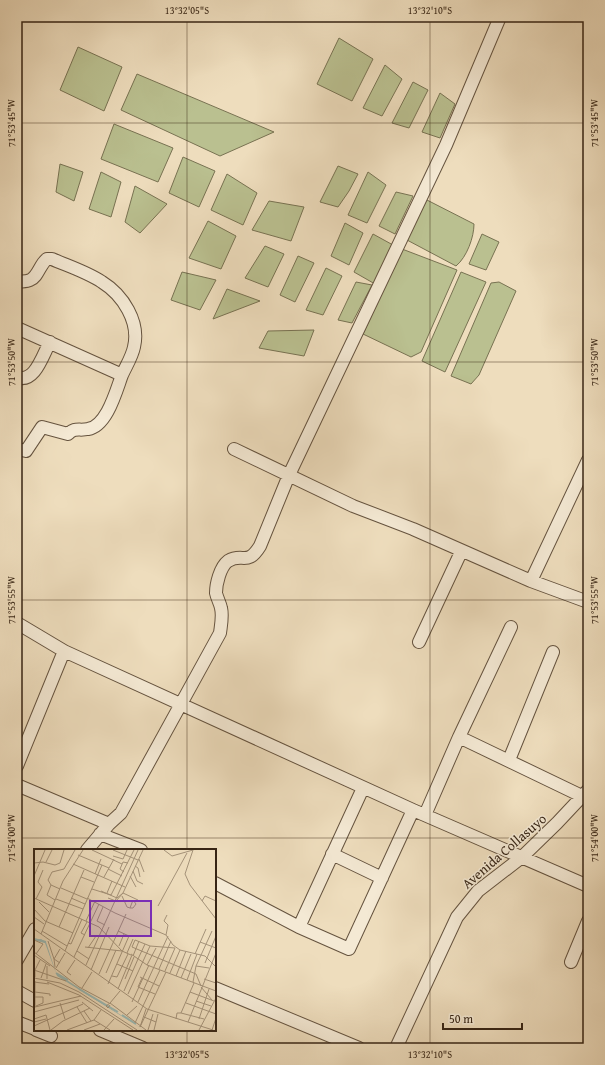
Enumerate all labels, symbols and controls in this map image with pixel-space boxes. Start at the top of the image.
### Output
text: 13°32'05"S [165,3,209,18]
text: 13°32'10"S [408,3,452,18]
text: 71°53'45"W [4,99,19,147]
text: 71°53'45"W [587,99,602,147]
text: 71°53'50"W [4,338,19,386]
text: 71°53'50"W [587,338,602,386]
text: 71°53'55"W [4,576,19,624]
text: 71°53'55"W [587,576,602,624]
street label: Avenida Collasuyo [457,809,551,893]
text: 71°54'00"W [4,814,19,862]
text: 71°54'00"W [587,814,602,862]
inset map [34,849,216,1031]
scale bar [443,1005,522,1031]
text: 50 m [449,1010,473,1027]
text: 13°32'05"S [165,1047,209,1062]
text: 13°32'10"S [408,1047,452,1062]

